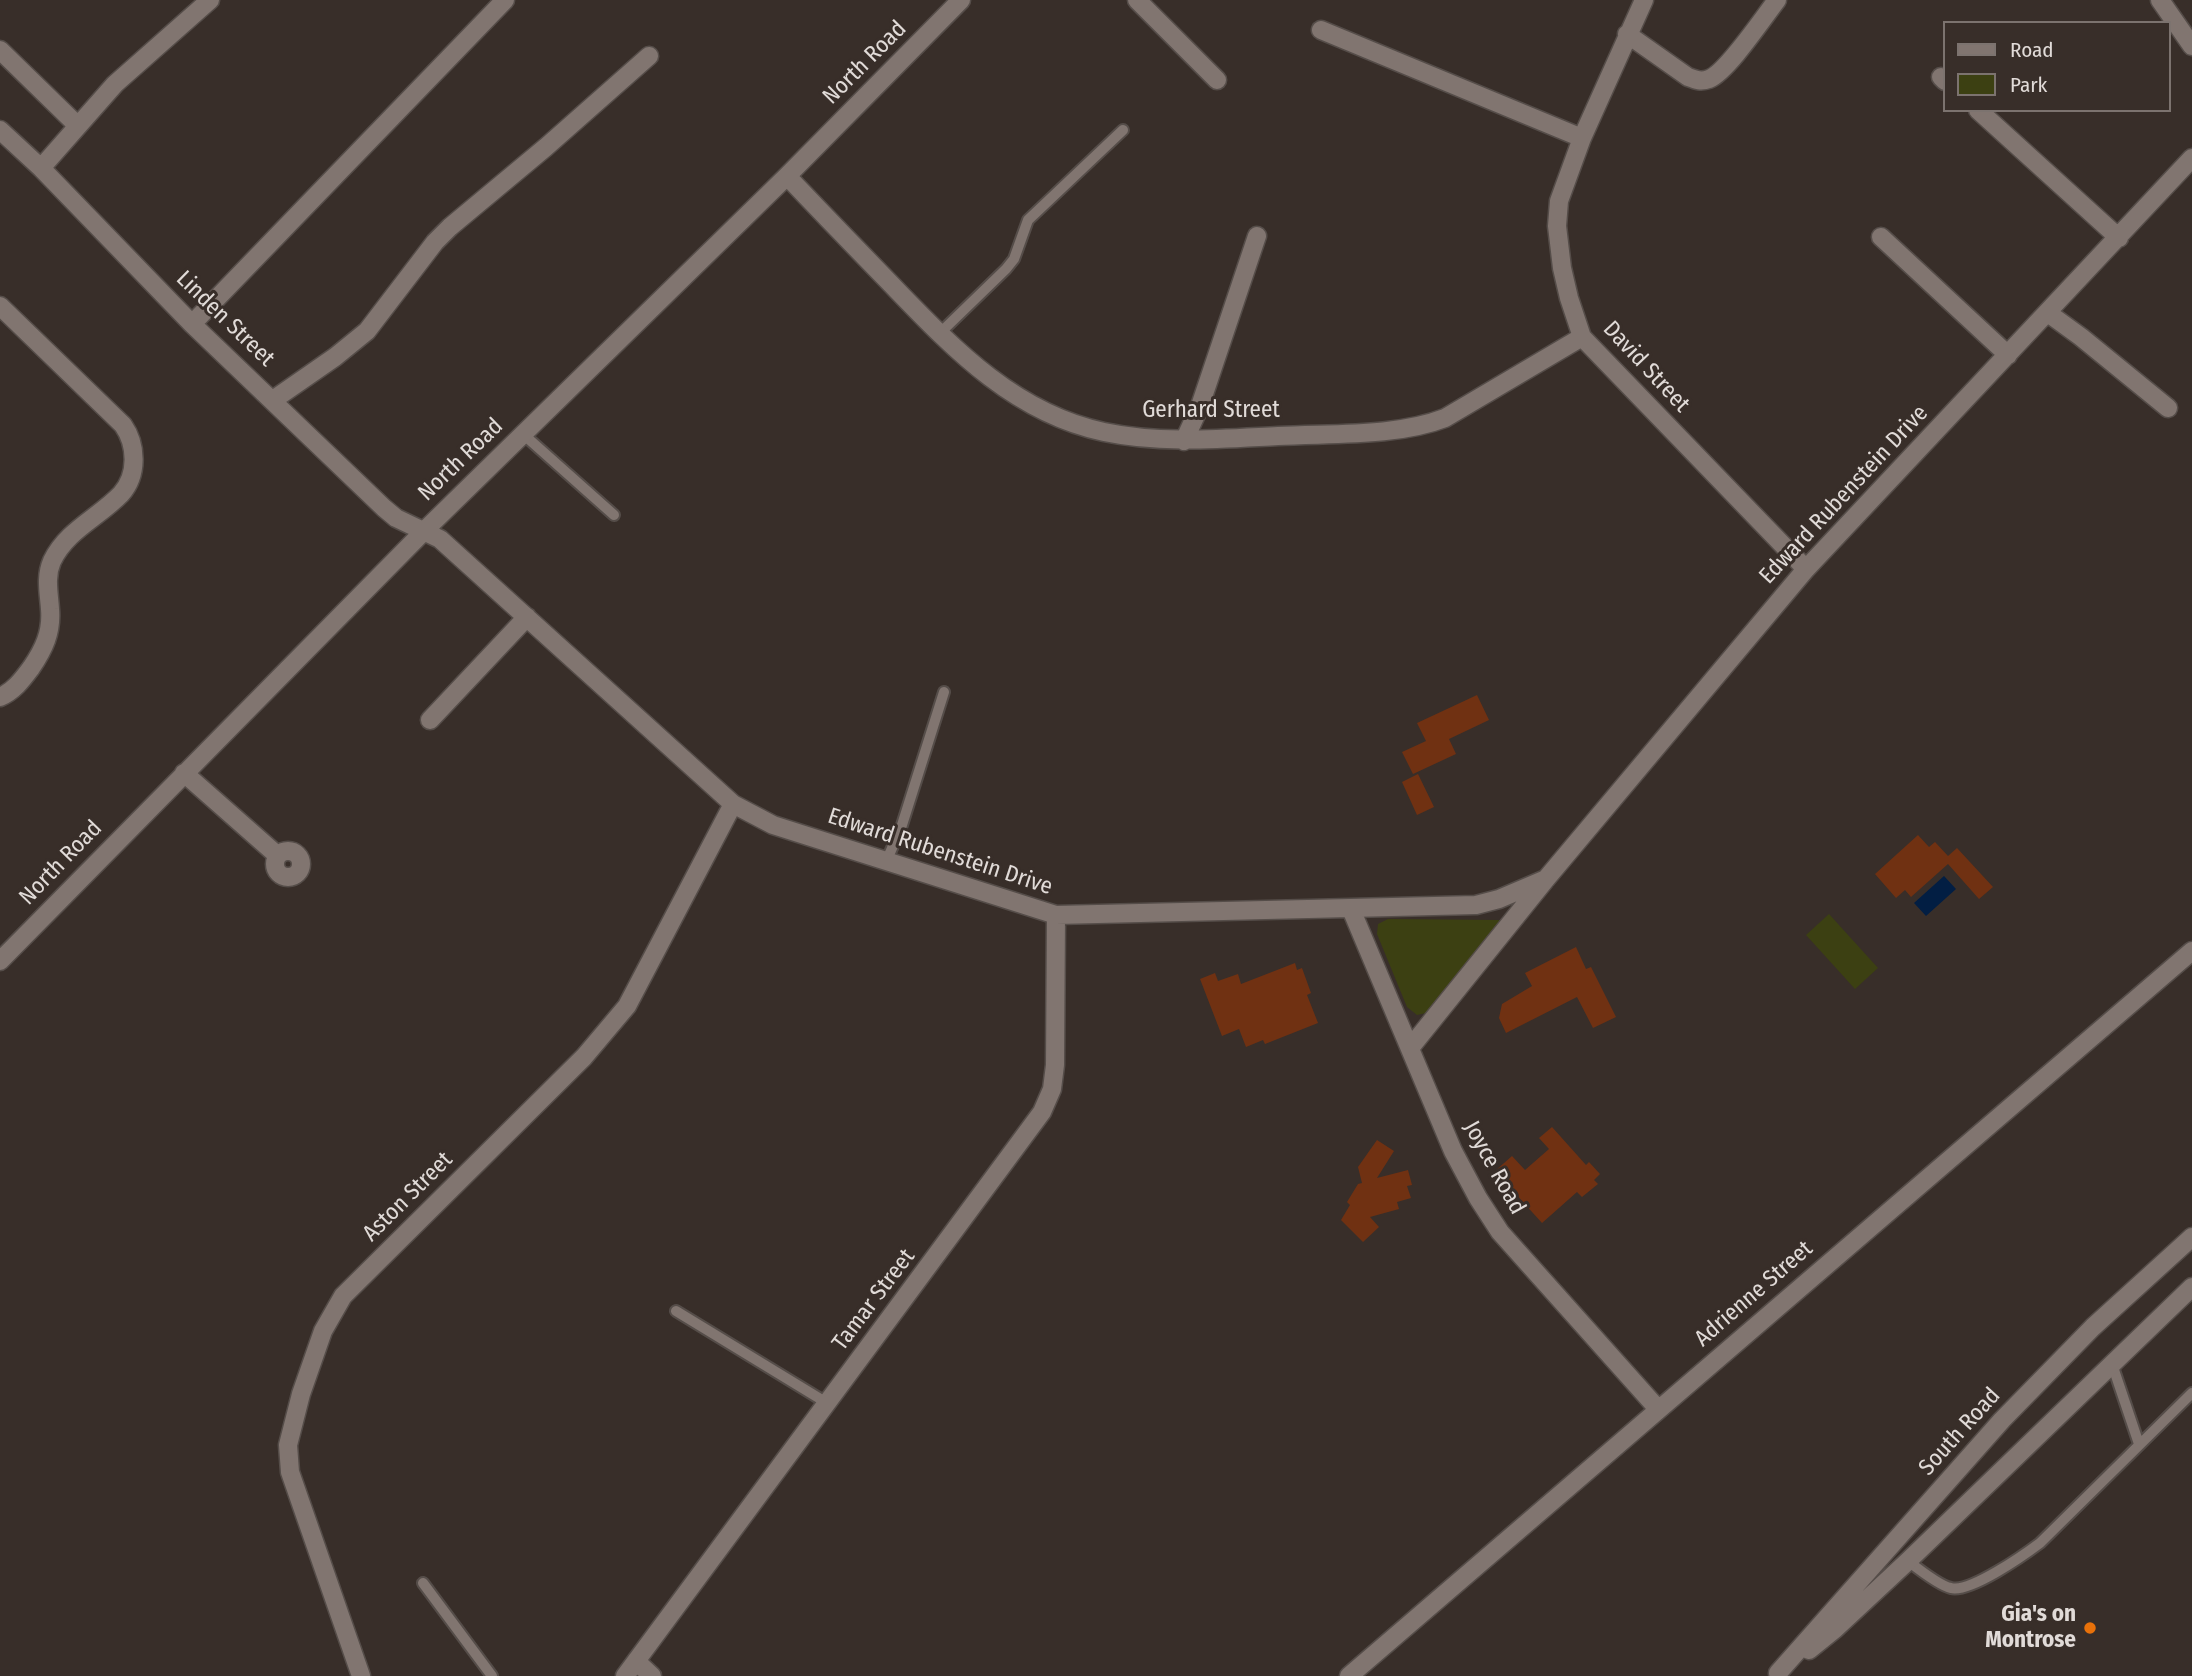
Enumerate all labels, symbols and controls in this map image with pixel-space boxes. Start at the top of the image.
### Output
street label: North Road [817,15,913,111]
legend [1944,21,2171,112]
text: Road [2010,37,2054,63]
text: Park [2010,72,2047,98]
street label: Linden Street [170,265,280,373]
street label: David Street [1597,316,1695,418]
street label: Gerhard Street [1142,397,1280,425]
street label: Edward Rubenstein Drive [1754,400,1934,590]
street label: North Road [413,413,509,507]
street label: Edward Rubenstein Drive [824,803,1056,901]
street label: North Road [14,815,108,911]
street label: Joyce Road [1457,1117,1531,1219]
street label: Aston Street [357,1146,459,1248]
street label: Adrienne Street [1689,1235,1819,1353]
street label: Tamar Street [827,1244,921,1356]
street label: South Road [1914,1383,2006,1481]
place label: Gia's on Montrose [1985,1601,2076,1655]
marker: Gia's on Montrose [2082,1620,2098,1636]

